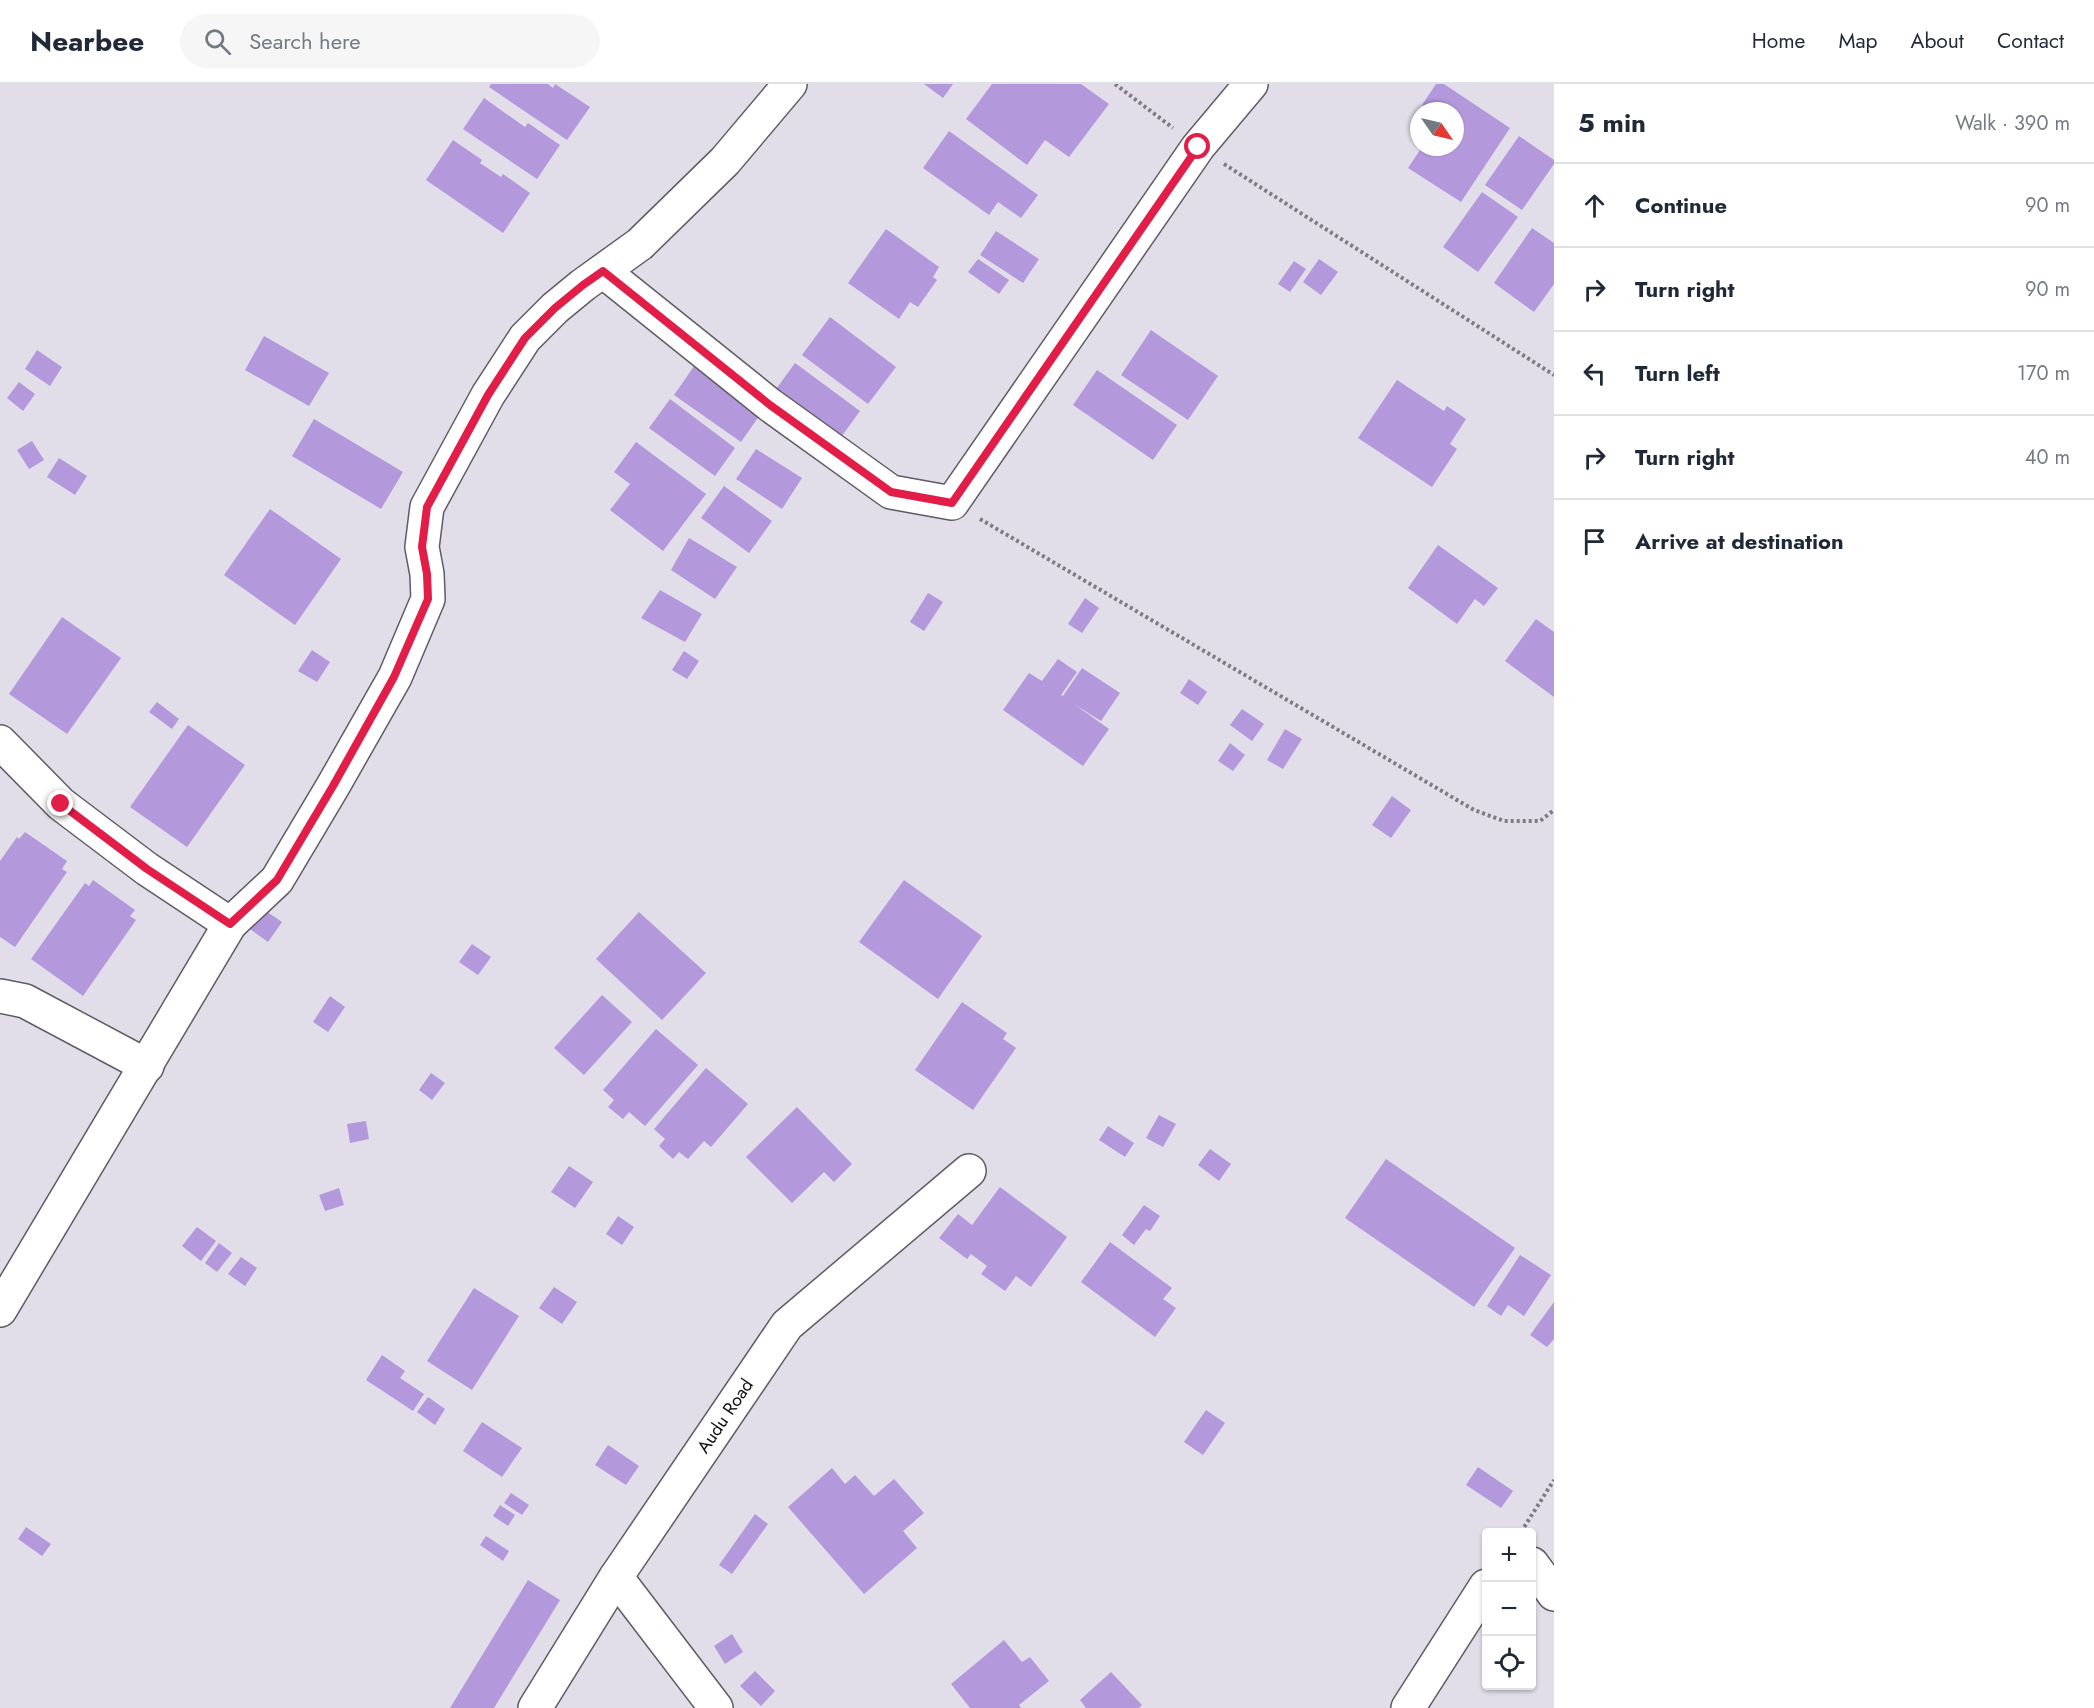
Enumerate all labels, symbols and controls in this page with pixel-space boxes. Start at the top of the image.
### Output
search box [180,14,600,68]
text: Nearbee [30,21,144,62]
icon: search [201,25,234,58]
text: Search here [249,25,361,57]
text: Home [1752,26,1805,56]
text: Map [1838,26,1878,56]
text: About [1911,26,1964,56]
text: Contact [1997,26,2064,56]
north arrow [1410,102,1464,156]
text: 5 min [1578,104,1646,142]
text: Walk · 390 m [1955,109,2070,138]
route start [1184,133,1210,159]
icon: ahead [1578,189,1611,222]
text: Continue [1635,189,1727,221]
text: 90 m [2025,191,2070,220]
icon: right [1578,273,1611,306]
text: Turn right [1635,273,1735,305]
text: 90 m [2025,275,2070,304]
icon: left [1578,357,1611,390]
text: Turn left [1635,357,1720,389]
text: 170 m [2017,359,2070,388]
icon: right [1578,441,1611,474]
text: Turn right [1635,441,1735,473]
text: 40 m [2025,443,2070,472]
icon: arrive [1578,525,1611,558]
text: Arrive at destination [1635,525,1844,557]
route end [47,790,73,816]
street label: Audu Road [690,1374,760,1458]
map controls [1482,1528,1536,1690]
button: + [1482,1528,1536,1582]
button: − [1482,1582,1536,1636]
button: locate [1482,1636,1536,1690]

